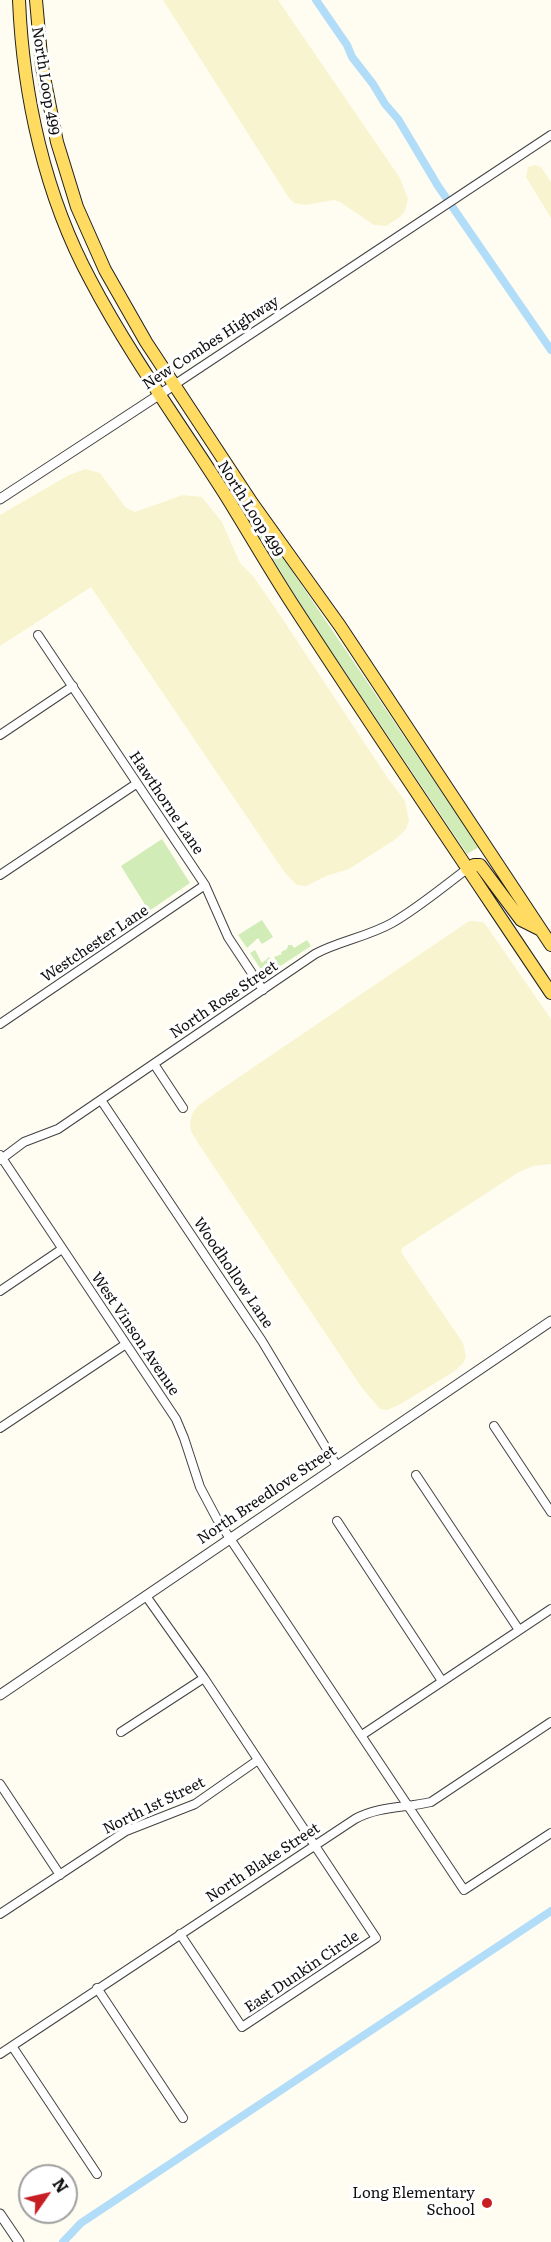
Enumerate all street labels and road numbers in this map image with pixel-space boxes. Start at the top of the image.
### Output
street label: North Loop 499 [28,25,62,137]
street label: New Combes Highway [140,292,282,394]
street label: North Loop 499 [213,458,287,560]
street label: Hawthorne Lane [125,748,207,858]
street label: Westchester Lane [38,901,152,987]
street label: North Rose Street [167,957,281,1043]
street label: Woodhollow Lane [189,1214,277,1332]
street label: West Vinson Avenue [87,1269,183,1399]
street label: North Breedlove Street [194,1442,340,1548]
street label: North 1st Street [100,1774,208,1838]
street label: North Blake Street [203,1819,323,1907]
street label: East Dunkin Circle [242,1927,362,2017]

